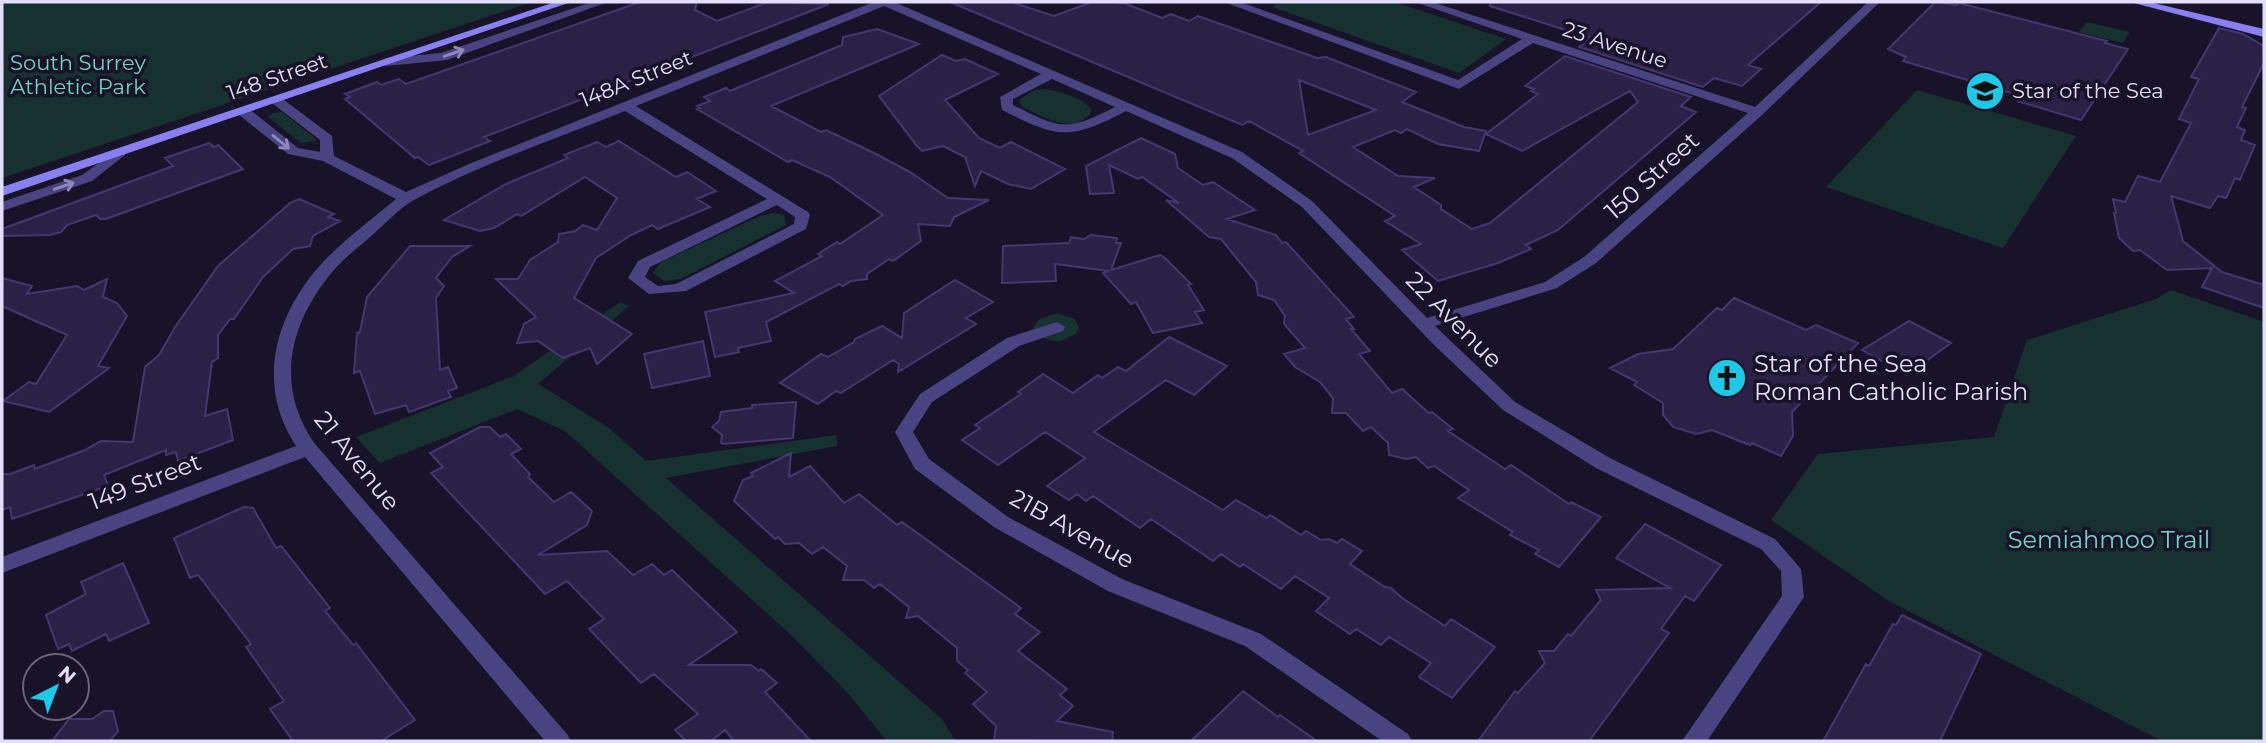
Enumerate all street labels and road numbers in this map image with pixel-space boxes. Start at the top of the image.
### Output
street label: 23 Avenue [1560,16,1671,73]
street label: 148A Street [576,45,696,112]
street label: 148 Street [224,48,330,105]
street label: 150 Street [1598,126,1705,226]
street label: 22 Avenue [1400,266,1508,374]
street label: 21 Avenue [309,405,406,516]
street label: 149 Street [85,447,205,516]
street label: 21B Avenue [1005,483,1139,575]

